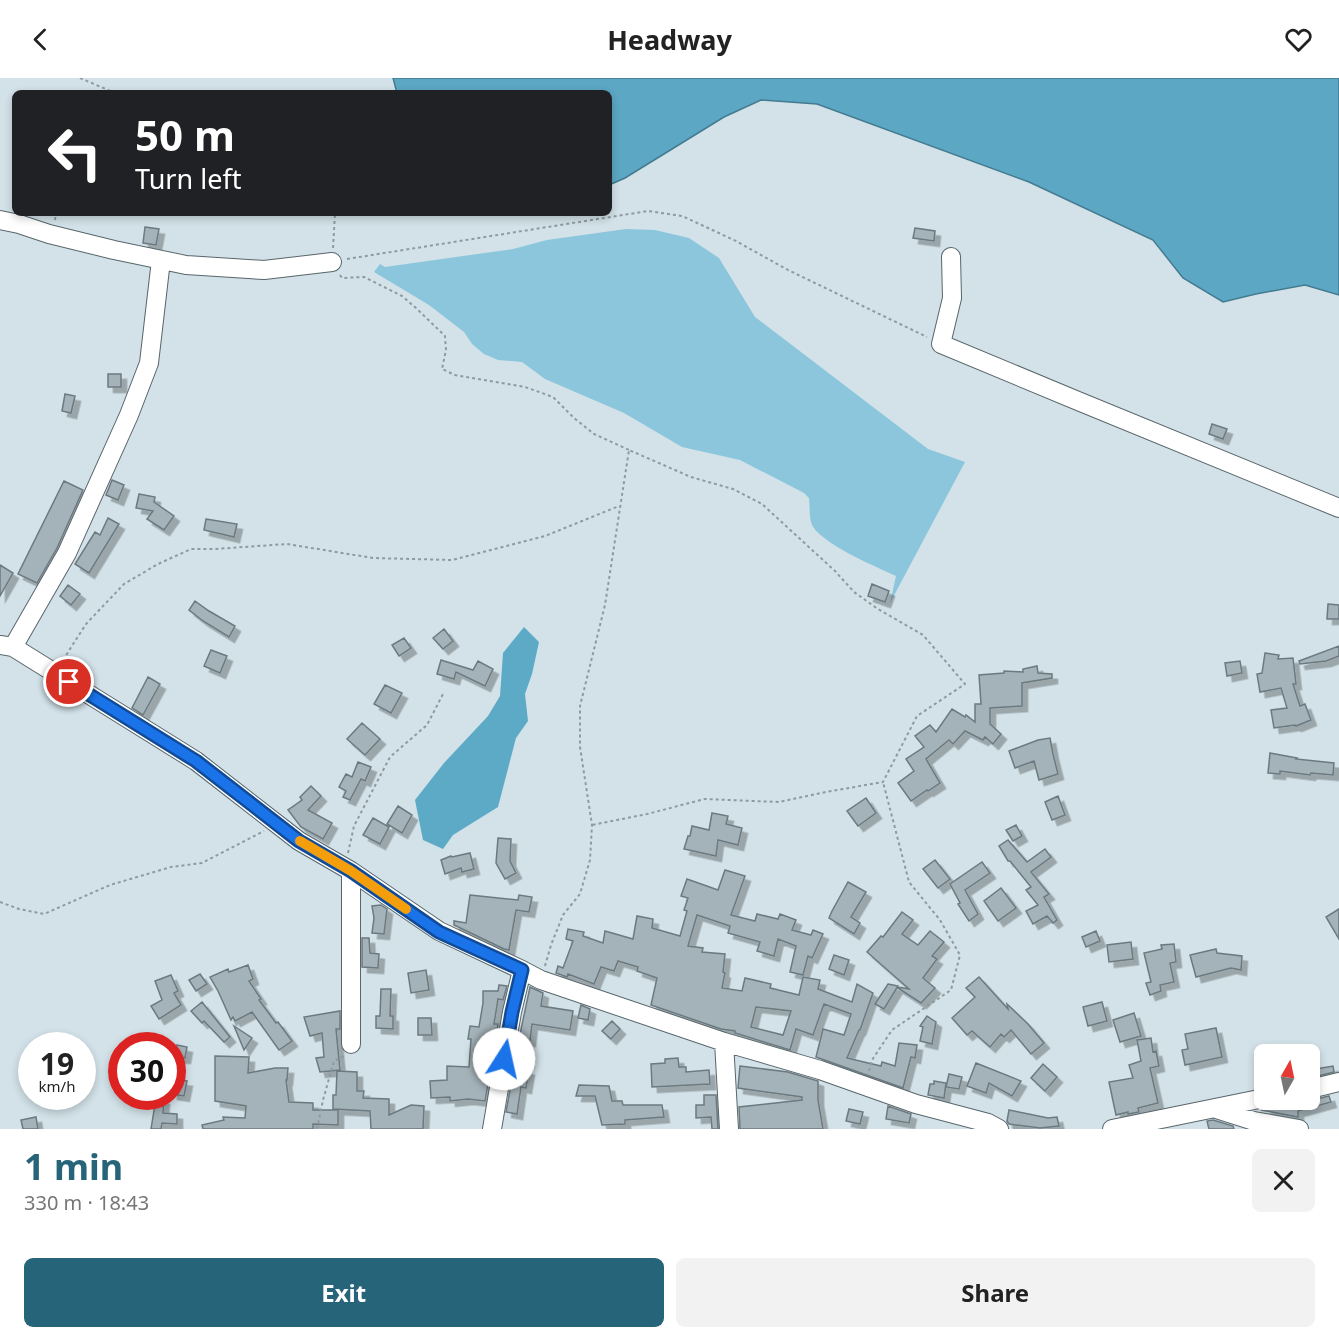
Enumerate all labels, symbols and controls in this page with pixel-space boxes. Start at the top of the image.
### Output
text: Headway [607,21,732,58]
icon: back [24,23,57,56]
icon: heart [1282,23,1315,56]
text: 50 m [135,106,235,163]
icon: left [36,114,114,192]
text: Turn left [135,160,241,197]
pin [43,656,94,707]
icon: arrive [52,665,85,698]
position arrow [472,1027,536,1091]
speed limit sign: 30 [108,1032,186,1110]
text: 19 [40,1043,74,1084]
north arrow [1254,1044,1320,1110]
map controls [1254,1044,1320,1110]
text: km/h [39,1076,75,1096]
text: 1 min [24,1142,123,1191]
button: close [1252,1149,1315,1212]
text: 330 m · 18:43 [24,1189,149,1216]
button: Exit [24,1258,664,1327]
button: Share [676,1258,1315,1327]

